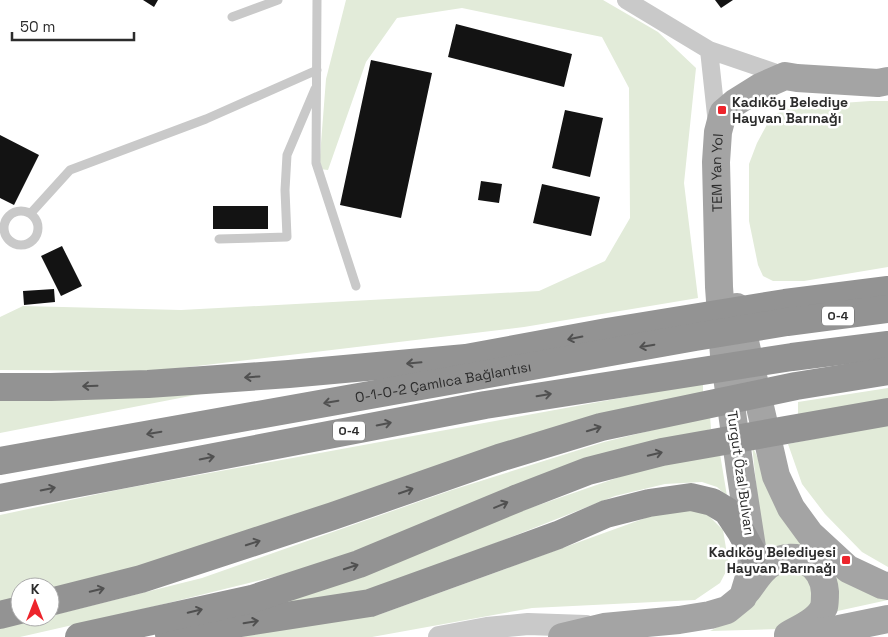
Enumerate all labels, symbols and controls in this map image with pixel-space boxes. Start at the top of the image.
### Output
scale bar [12,10,135,42]
text: 50 m [20,17,55,36]
place label: Kadıköy Belediye Hayvan Barınağı [732,93,848,127]
marker: Kadıköy Belediye Hayvan Barınağı [716,104,728,116]
street label: TEM Yan Yol [707,133,727,212]
road number: O-4 [822,306,854,326]
one-way arrow [567,333,583,343]
one-way arrow [639,342,655,352]
street label: O-1-O-2 Çamlıca Bağlantısı [354,357,532,407]
one-way arrow [407,358,423,368]
one-way arrow [245,372,261,382]
one-way arrow [82,381,98,391]
one-way arrow [536,390,552,400]
one-way arrow [324,397,340,407]
street label: Turgut Özal Bulvarı [723,410,759,536]
one-way arrow [376,419,392,428]
road number: O-4 [333,422,365,441]
one-way arrow [586,424,602,434]
one-way arrow [147,428,163,438]
one-way arrow [647,449,663,458]
one-way arrow [199,453,215,462]
one-way arrow [39,484,55,493]
one-way arrow [398,485,414,495]
one-way arrow [494,499,509,508]
one-way arrow [244,537,260,547]
place label: Kadıköy Belediyesi Hayvan Barınağı [709,543,836,577]
marker: Kadıköy Belediyesi Hayvan Barınağı [840,554,852,566]
one-way arrow [343,561,359,571]
north arrow [10,577,60,627]
text: K [31,580,40,598]
one-way arrow [89,585,105,594]
one-way arrow [187,606,203,615]
one-way arrow [242,616,258,626]

